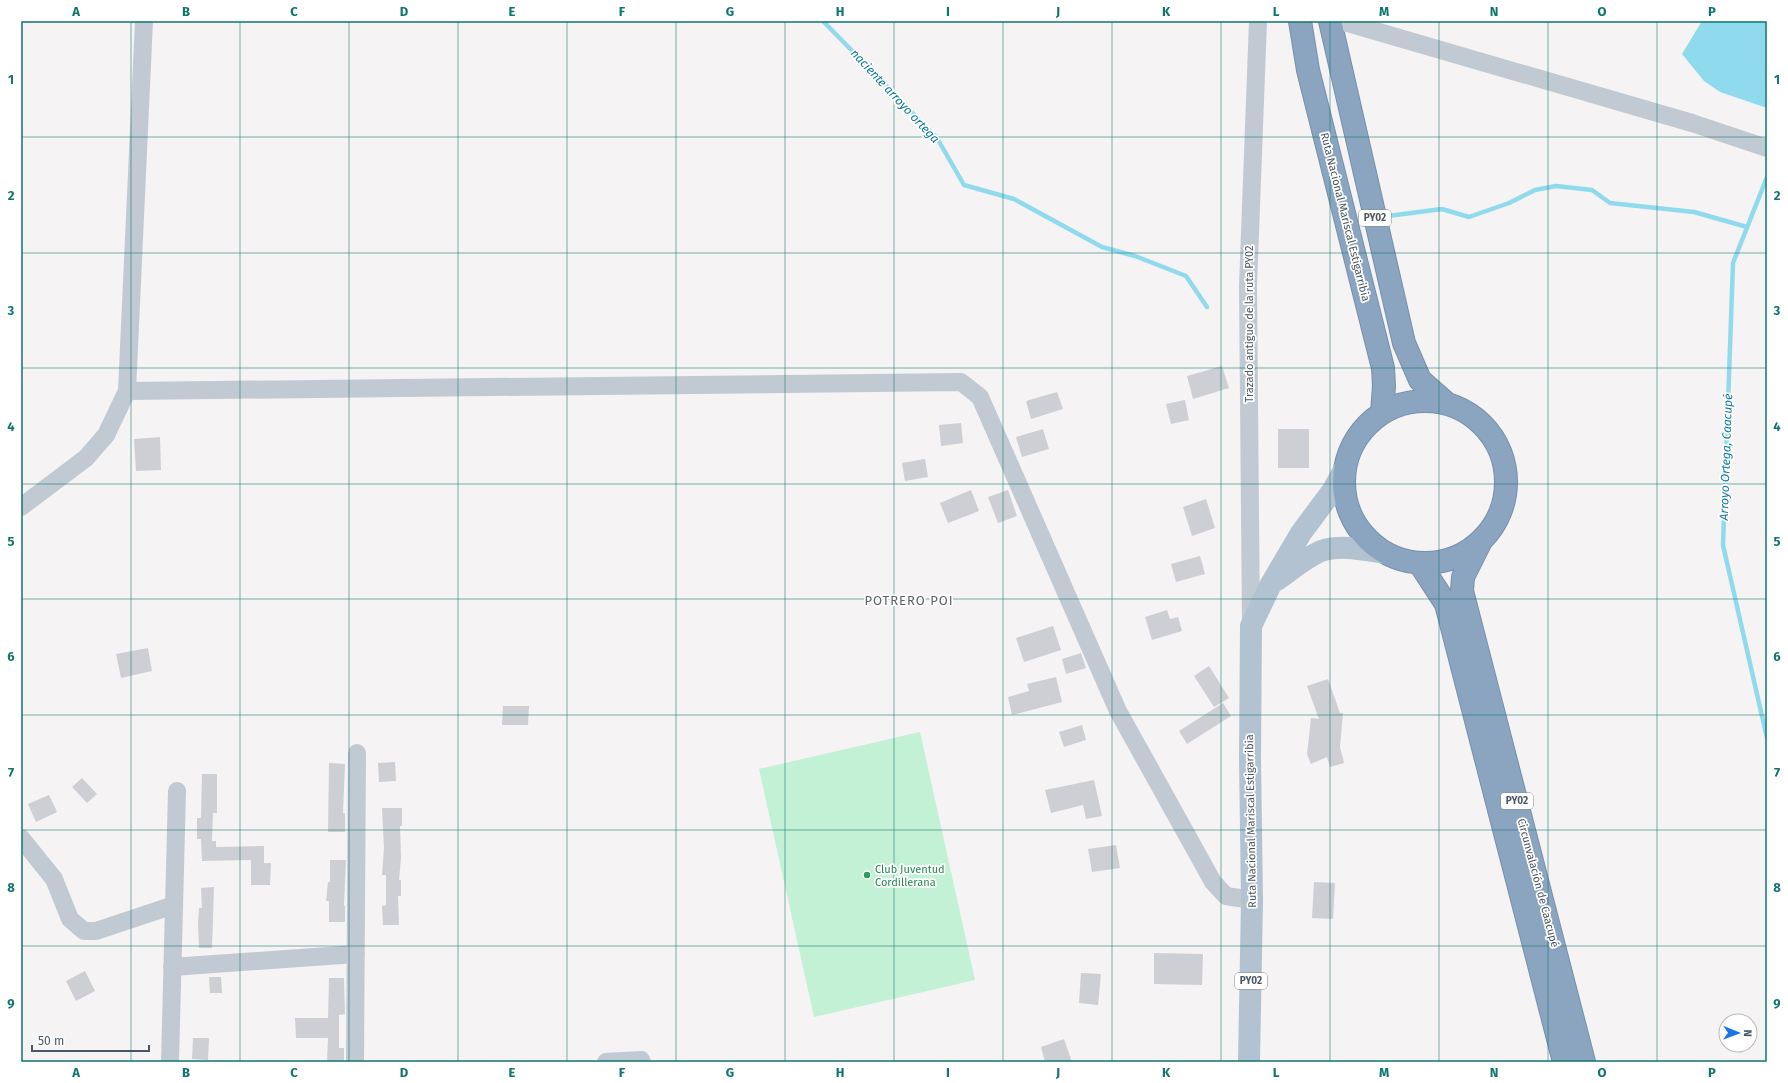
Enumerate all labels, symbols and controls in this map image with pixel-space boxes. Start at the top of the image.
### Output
text: A [71,4,80,19]
text: B [182,4,190,19]
text: C [290,4,298,19]
text: D [400,4,409,19]
text: E [509,4,516,19]
text: F [619,4,626,19]
text: G [726,4,734,19]
text: H [836,4,844,19]
text: I [946,4,950,19]
text: J [1055,4,1060,19]
text: K [1162,4,1171,19]
text: L [1273,4,1280,19]
text: M [1379,4,1389,19]
text: N [1490,4,1498,19]
text: O [1598,4,1607,19]
text: P [1708,4,1716,19]
water label: naciente arroyo ortega [848,46,942,146]
text: 1 [8,72,14,87]
text: 1 [1774,72,1780,87]
street label: Ruta Nacional Mariscal Estigarribia [1318,131,1372,303]
text: 2 [8,188,15,203]
text: 2 [1774,188,1781,203]
road number: PY02 [1359,210,1391,226]
street label: Trazado antiguo de la ruta PY02 [1243,246,1256,402]
text: 3 [7,303,15,318]
text: 3 [1773,303,1781,318]
water label: Arroyo Ortega, Caacupé [1717,393,1735,522]
text: 4 [7,419,15,434]
text: 4 [1773,419,1781,434]
text: 5 [8,534,15,549]
text: 5 [1774,534,1781,549]
district label: POTRERO POI [864,593,954,608]
text: 6 [7,649,15,664]
text: 6 [1773,649,1781,664]
street label: Ruta Nacional Mariscal Estigarribia [1243,734,1259,908]
text: 7 [8,765,14,780]
text: 7 [1774,765,1780,780]
road number: PY02 [1501,793,1533,809]
street label: Circunvalación de Caacupé [1515,817,1561,949]
place label: Club Juventud Cordillerana [875,863,945,889]
marker: Club Juventud Cordillerana [862,870,872,880]
text: 8 [7,880,15,895]
text: 8 [1773,880,1781,895]
road number: PY02 [1235,973,1267,989]
text: 9 [7,996,15,1011]
text: 9 [1773,996,1781,1011]
north arrow [1718,1013,1758,1053]
scale bar [32,1027,149,1053]
text: N [1741,1029,1754,1037]
text: 50 m [38,1034,64,1048]
text: A [71,1065,80,1080]
text: B [182,1065,190,1080]
text: C [290,1065,298,1080]
text: D [400,1065,409,1080]
text: E [509,1065,516,1080]
text: F [619,1065,626,1080]
text: G [726,1065,734,1080]
text: H [836,1065,844,1080]
text: I [946,1065,950,1080]
text: J [1055,1065,1060,1080]
text: K [1162,1065,1171,1080]
text: L [1273,1065,1280,1080]
text: M [1379,1065,1389,1080]
text: N [1490,1065,1498,1080]
text: O [1598,1065,1607,1080]
text: P [1708,1065,1716,1080]

